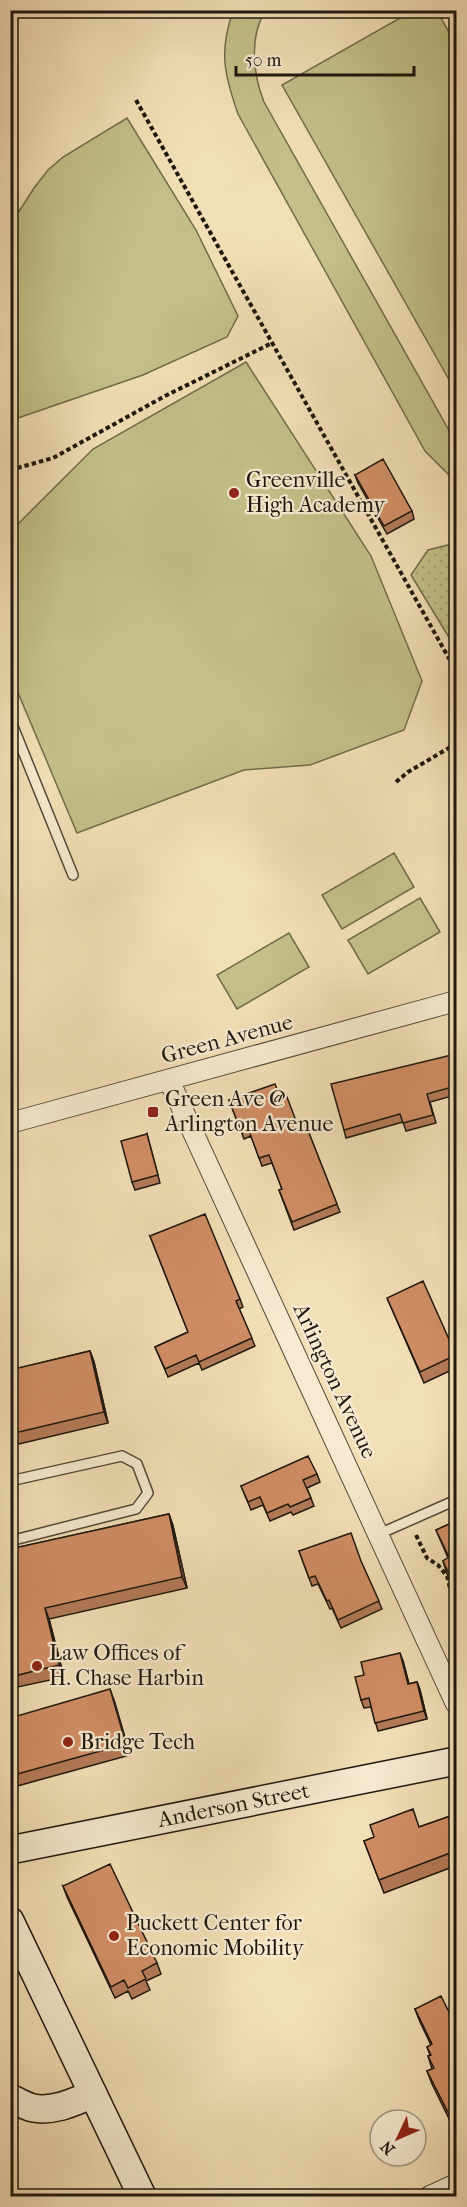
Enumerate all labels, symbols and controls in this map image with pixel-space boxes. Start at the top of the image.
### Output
scale bar [236,39,414,77]
text: 50 m [245,50,282,71]
place label: Greenville High Academy [246,467,386,518]
marker: Greenville High Academy [227,486,241,500]
street label: Green Avenue [158,1009,296,1069]
place label: Green Ave @ Arlington Avenue [164,1086,333,1137]
marker: Green Ave @ Arlington Avenue [146,1105,160,1119]
street label: Arlington Avenue [287,1298,382,1463]
place label: Law Offices of H. Chase Harbin [49,1640,204,1691]
marker: Law Offices of H. Chase Harbin [30,1659,44,1673]
place label: Bridge Tech [80,1729,196,1755]
marker: Bridge Tech [61,1735,75,1749]
street label: Anderson Street [155,1778,312,1833]
place label: Puckett Center for Economic Mobility [126,1910,305,1961]
marker: Puckett Center for Economic Mobility [107,1929,121,1943]
north arrow [368,2108,428,2168]
text: N [376,2136,399,2159]

